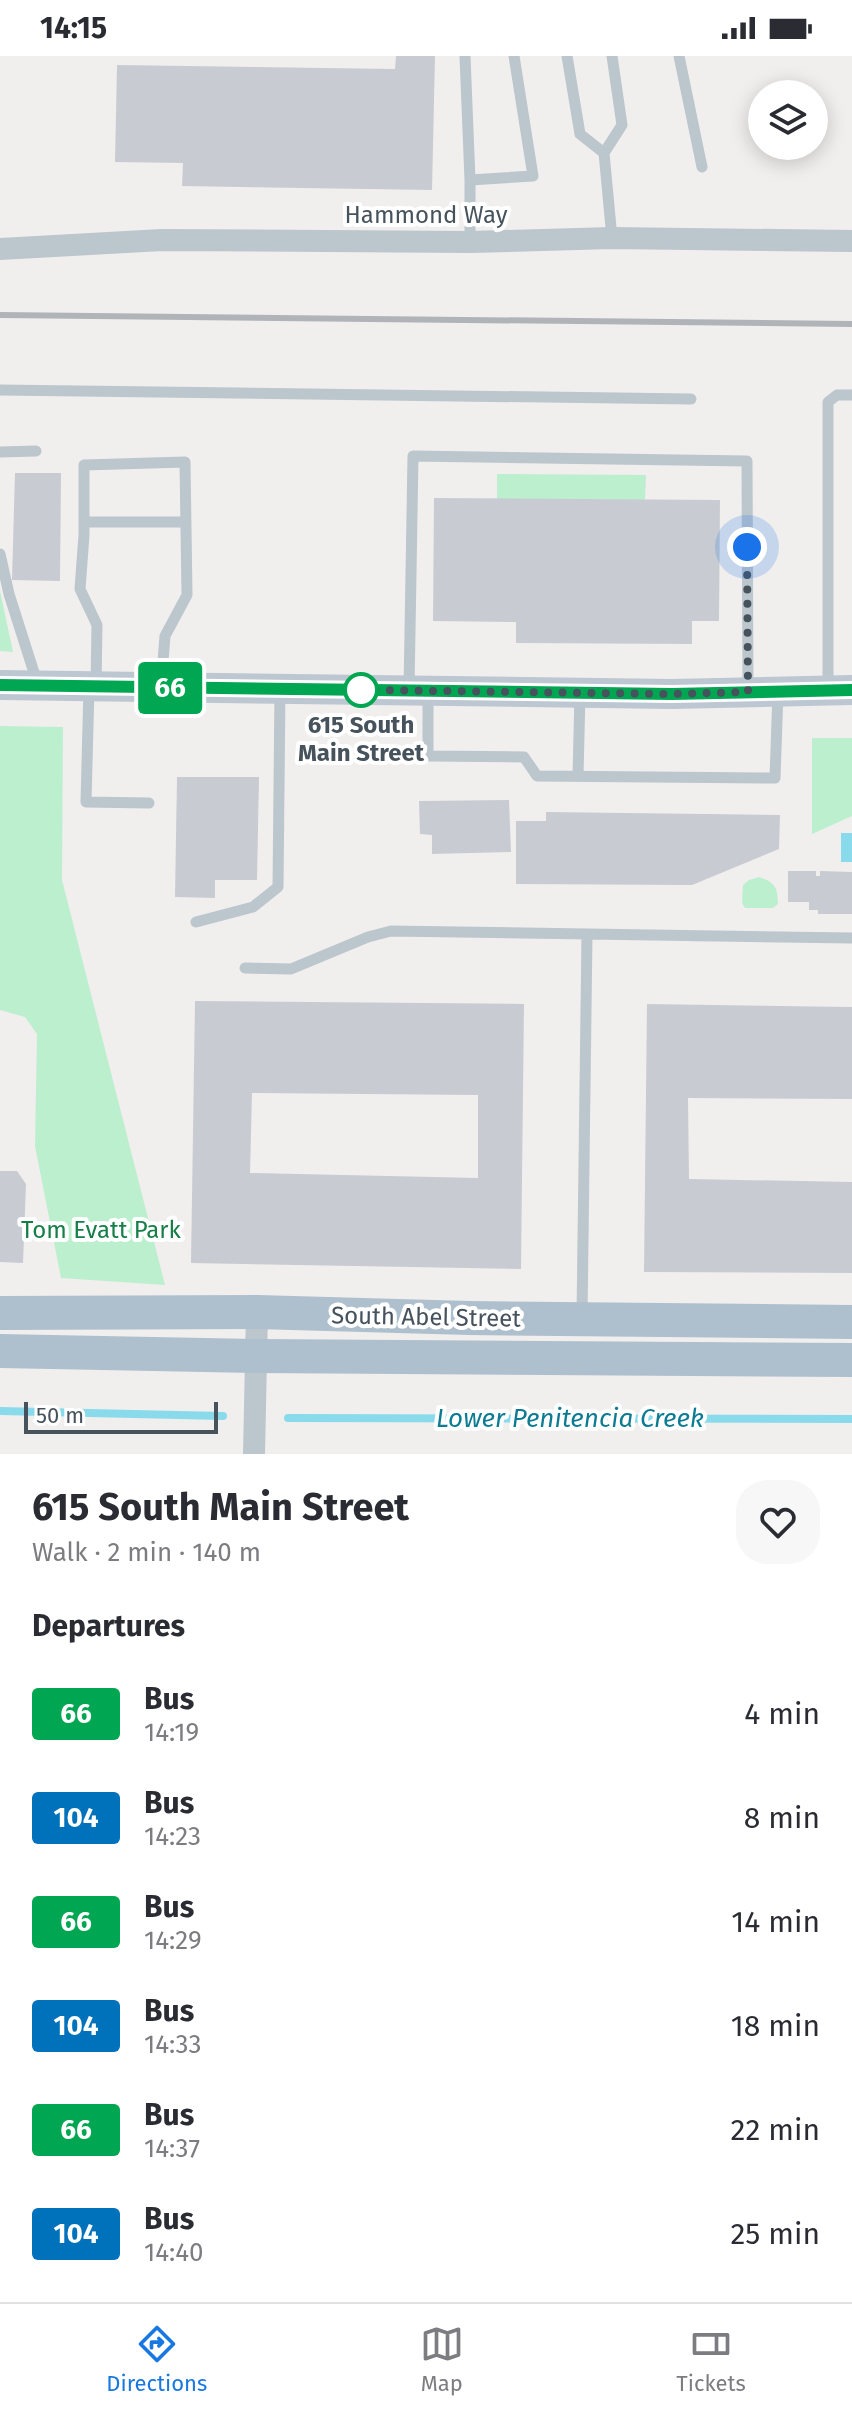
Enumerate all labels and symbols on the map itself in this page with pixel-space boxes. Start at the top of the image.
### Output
street label: Hammond Way [345,201,508,229]
your location [727,527,767,567]
line badge: 66 [134,662,206,714]
marker: 615 South Main Street [344,673,378,707]
place label: 615 South Main Street [298,711,425,767]
park label: Tom Evatt Park [21,1216,182,1244]
street label: South Abel Street [331,1301,521,1333]
scale bar [24,1398,218,1434]
water label: Lower Penitencia Creek [436,1403,704,1434]

